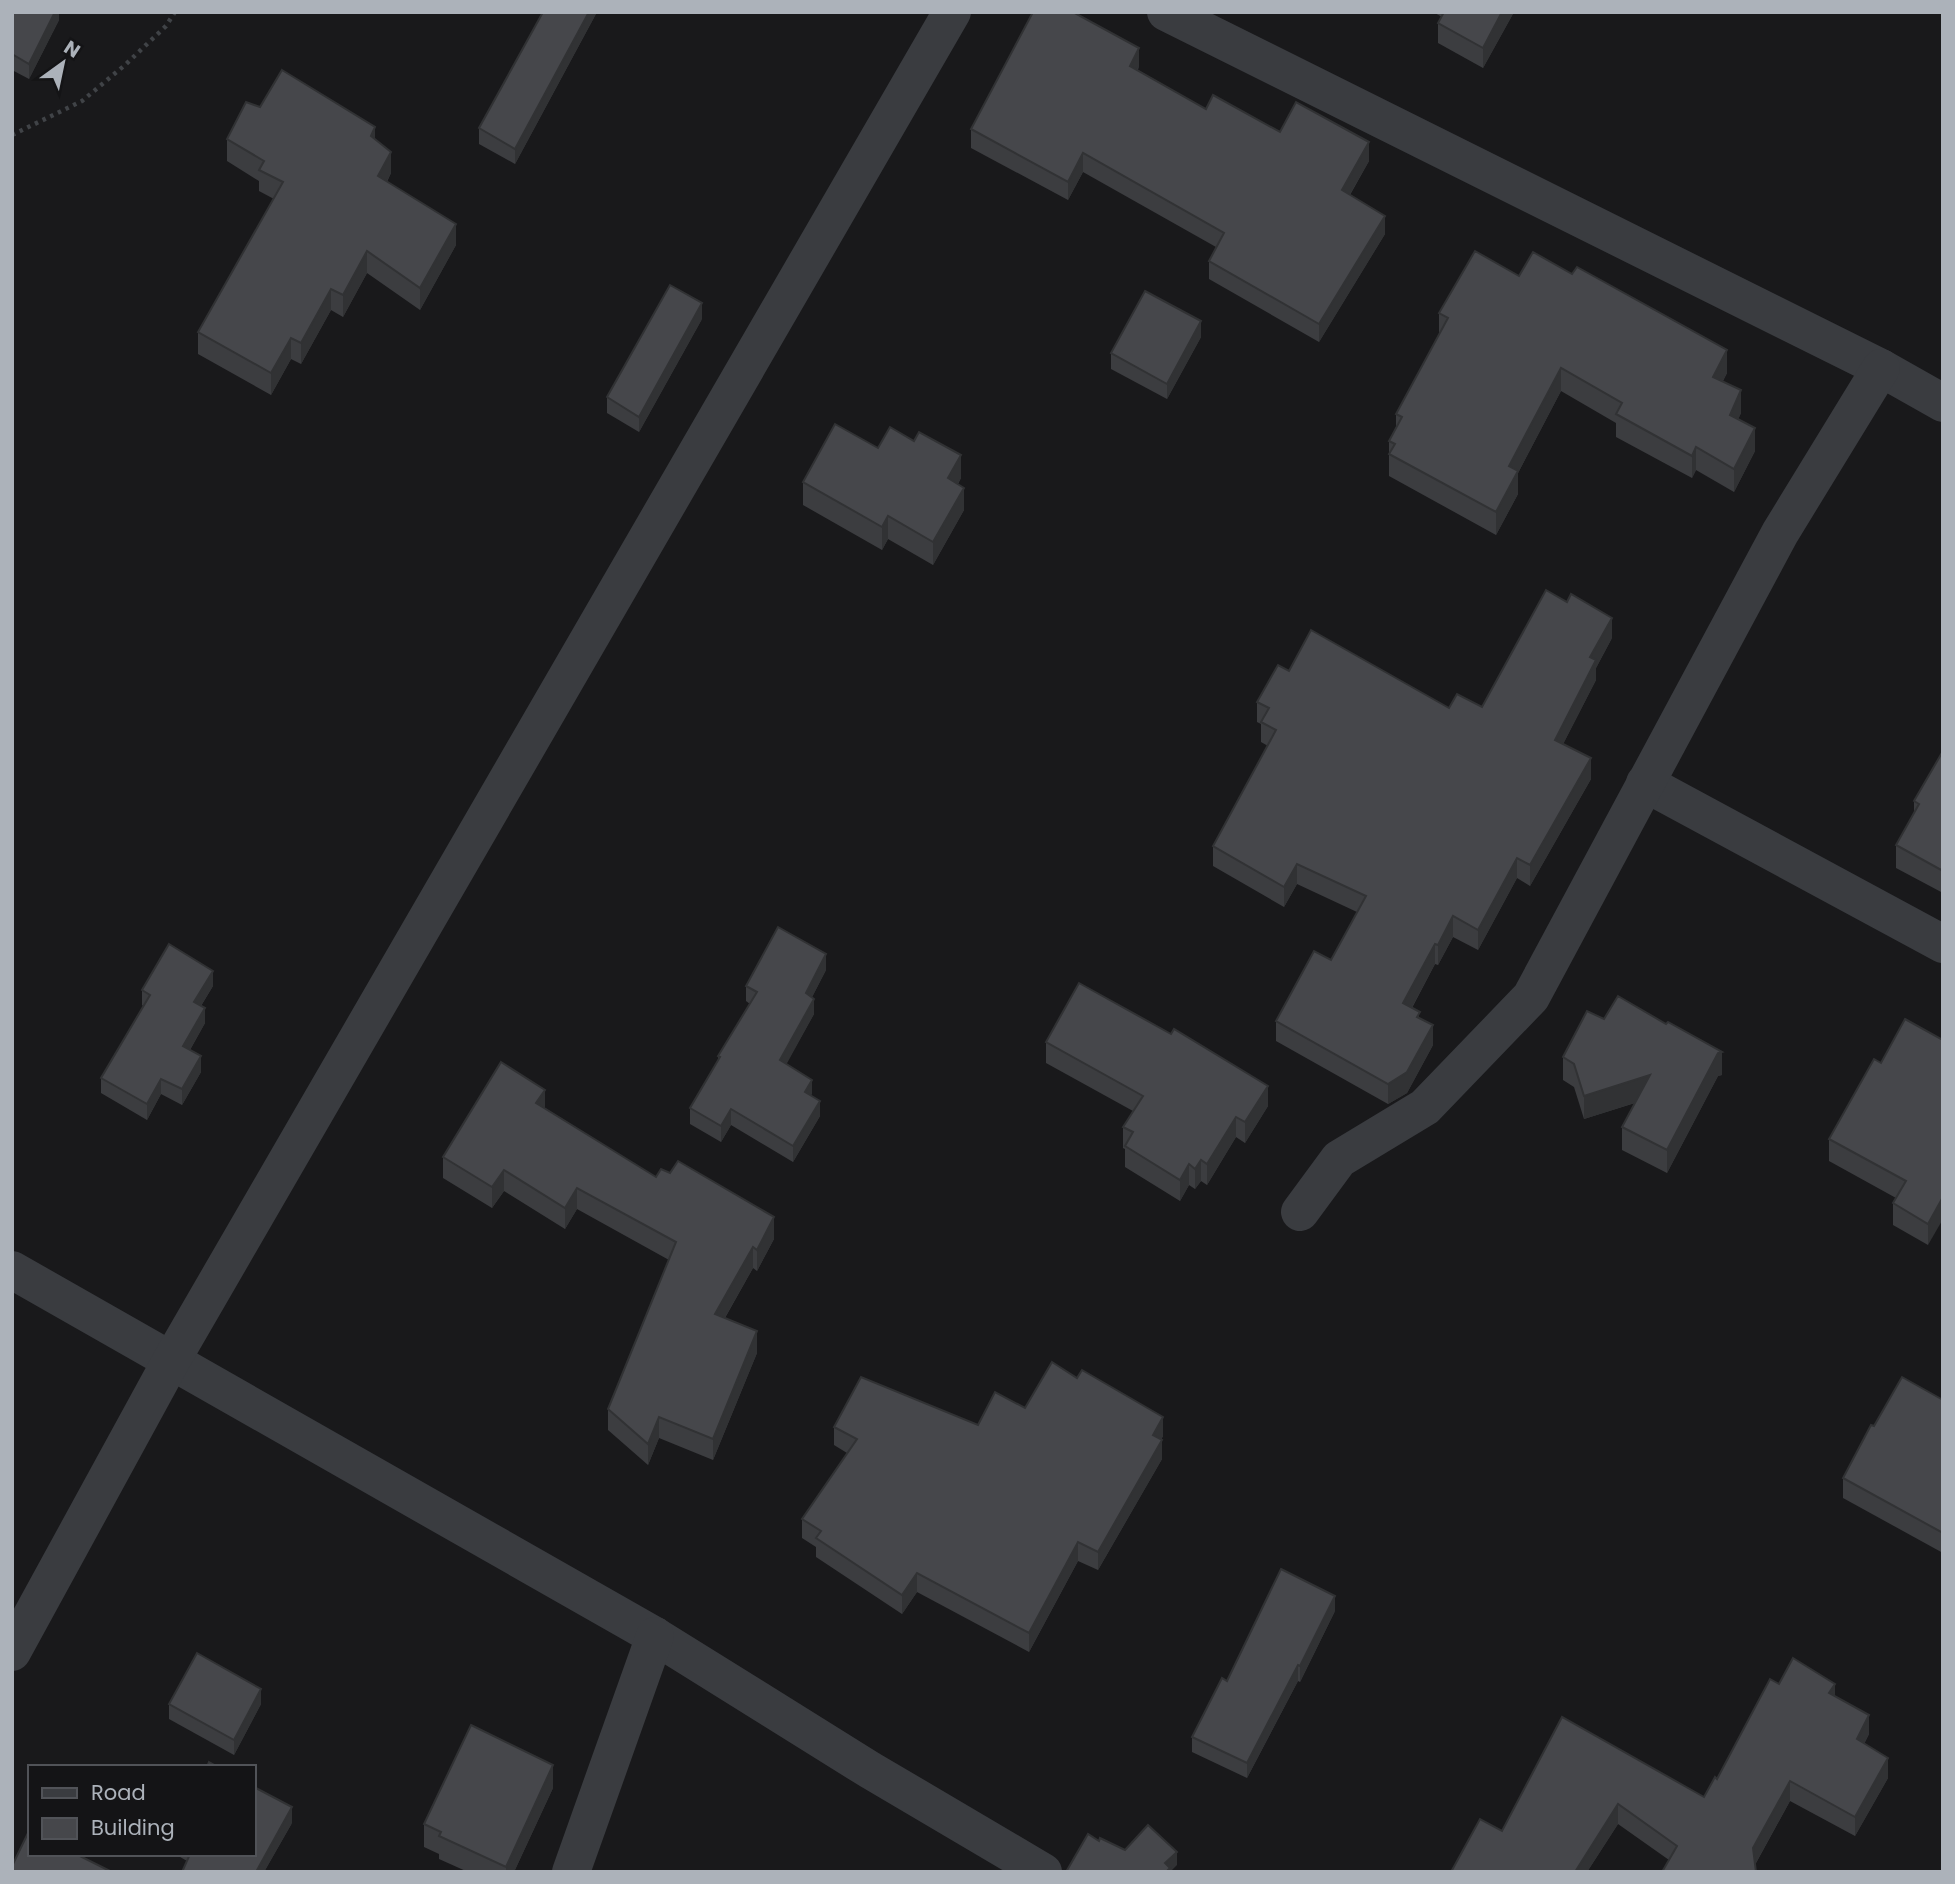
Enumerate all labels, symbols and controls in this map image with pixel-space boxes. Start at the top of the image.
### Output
north arrow [28,28,98,98]
text: N [59,34,85,64]
legend [28,1765,256,1856]
text: Road [91,1778,146,1807]
text: Building [91,1813,175,1842]

